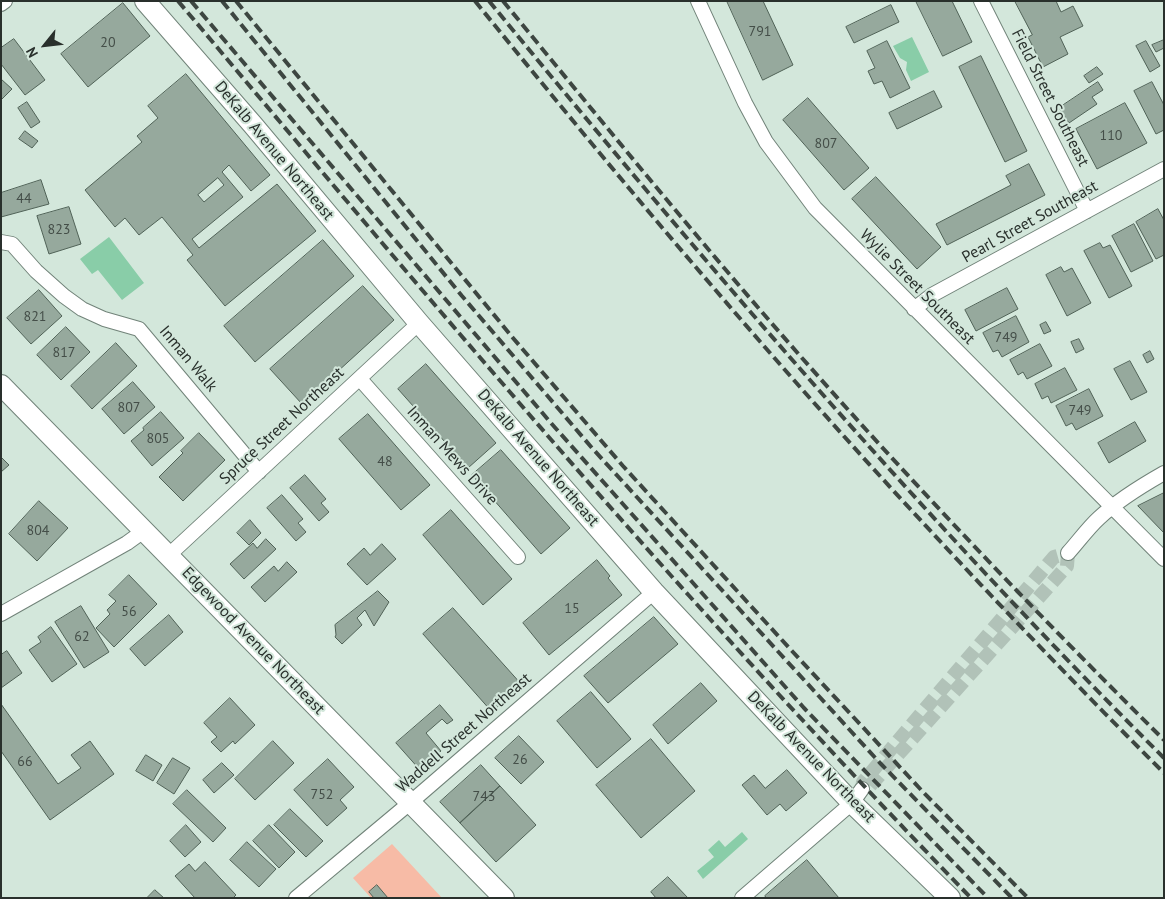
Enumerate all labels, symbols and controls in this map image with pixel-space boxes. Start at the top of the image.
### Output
north arrow [20,20,70,70]
house number: 791 [749,24,771,40]
street label: Field Street Southeast [1007,26,1093,170]
house number: 20 [100,35,116,51]
text: N [22,44,42,61]
street label: DeKalb Avenue Northeast [210,78,338,224]
house number: 110 [1100,128,1122,144]
house number: 807 [815,136,837,152]
street label: Pearl Street Southeast [959,177,1101,267]
house number: 44 [16,191,32,207]
house number: 823 [48,222,70,238]
street label: Wylie Street Southeast [855,225,979,349]
house number: 821 [24,309,46,325]
street label: Inman Walk [155,322,221,396]
house number: 749 [995,330,1017,346]
house number: 817 [53,345,75,361]
street label: Spruce Street Northeast [216,363,348,489]
street label: DeKalb Avenue Northeast [473,386,603,530]
house number: 807 [118,400,140,416]
street label: Inman Mews Drive [403,403,501,509]
house number: 749 [1069,403,1091,419]
house number: 805 [147,431,169,447]
house number: 48 [377,454,393,470]
house number: 804 [27,523,49,539]
street label: Edgewood Avenue Northeast [178,563,328,719]
house number: 15 [564,601,580,617]
house number: 56 [121,604,137,620]
house number: 62 [74,629,90,645]
street label: Waddell Street Northeast [393,669,535,797]
street label: DeKalb Avenue Northeast [743,687,879,827]
house number: 26 [512,752,528,768]
house number: 66 [17,754,33,770]
house number: 752 [311,787,333,803]
house number: 743 [473,789,495,805]

